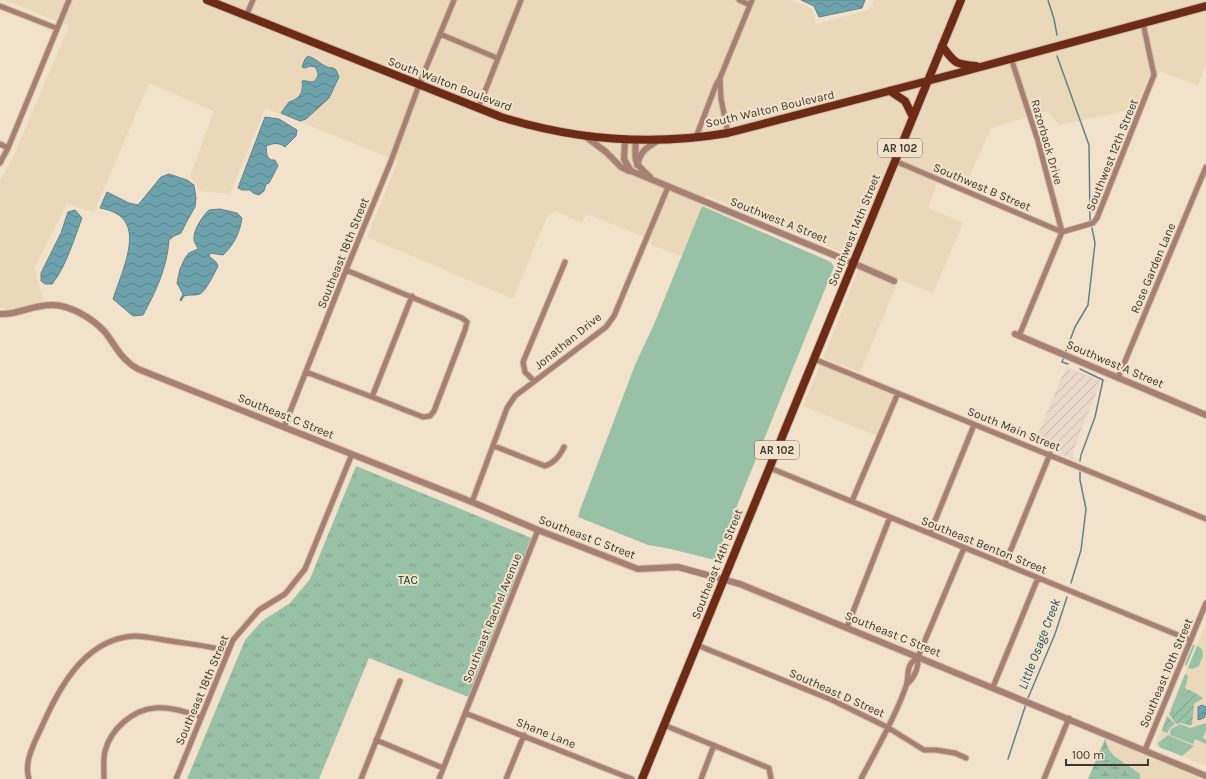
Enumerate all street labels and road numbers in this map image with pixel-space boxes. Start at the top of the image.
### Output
street label: South Walton Boulevard [386,54,514,114]
street label: South Walton Boulevard [704,87,836,131]
street label: Southwest 12th Street [1083,96,1141,213]
street label: Razorback Drive [1028,98,1066,186]
road number: AR 102 [878,139,922,157]
street label: Southwest B Street [931,160,1033,214]
street label: Southwest 14th Street [825,171,883,288]
street label: Southwest A Street [728,194,830,246]
street label: Southeast 18th Street [314,195,372,310]
street label: Rose Garden Lane [1128,221,1178,315]
street label: Jonathan Drive [532,310,604,372]
street label: Southwest A Street [1064,337,1166,391]
street label: Southeast C Street [236,390,337,442]
street label: South Main Street [965,404,1063,454]
road number: AR 102 [755,441,799,459]
street label: Southeast 14th Street [689,506,746,621]
street label: Southeast C Street [537,512,638,562]
street label: Southeast Benton Street [919,513,1049,577]
street label: Southeast Rachel Avenue [460,551,524,685]
street label: Southeast C Street [843,608,944,660]
street label: Southeast 10th Street [1137,616,1196,730]
street label: Southeast 18th Street [172,632,232,747]
street label: Southeast D Street [787,666,887,721]
street label: Shane Lane [514,715,578,751]

